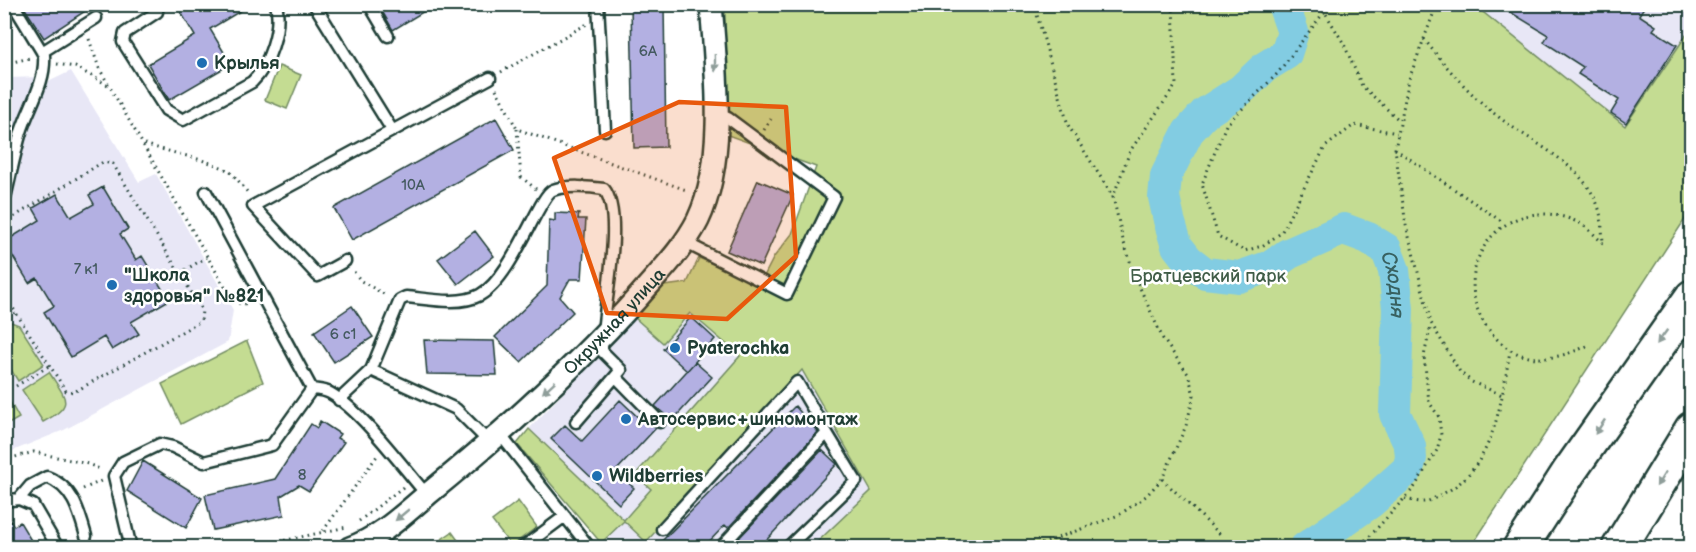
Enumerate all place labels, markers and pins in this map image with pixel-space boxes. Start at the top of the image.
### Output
place label: Крылья [214,53,280,74]
marker: Крылья [195,56,209,70]
place label: "Школа здоровья" №821 [124,265,264,307]
marker: "Школа здоровья" №821 [105,278,119,292]
place label: Pyaterochka [687,338,789,359]
marker: Pyaterochka [668,341,682,355]
place label: Автосервис+шиномонтаж [637,409,858,430]
marker: Автосервис+шиномонтаж [619,412,633,426]
place label: Wildberries [609,466,703,487]
marker: Wildberries [590,469,604,483]

